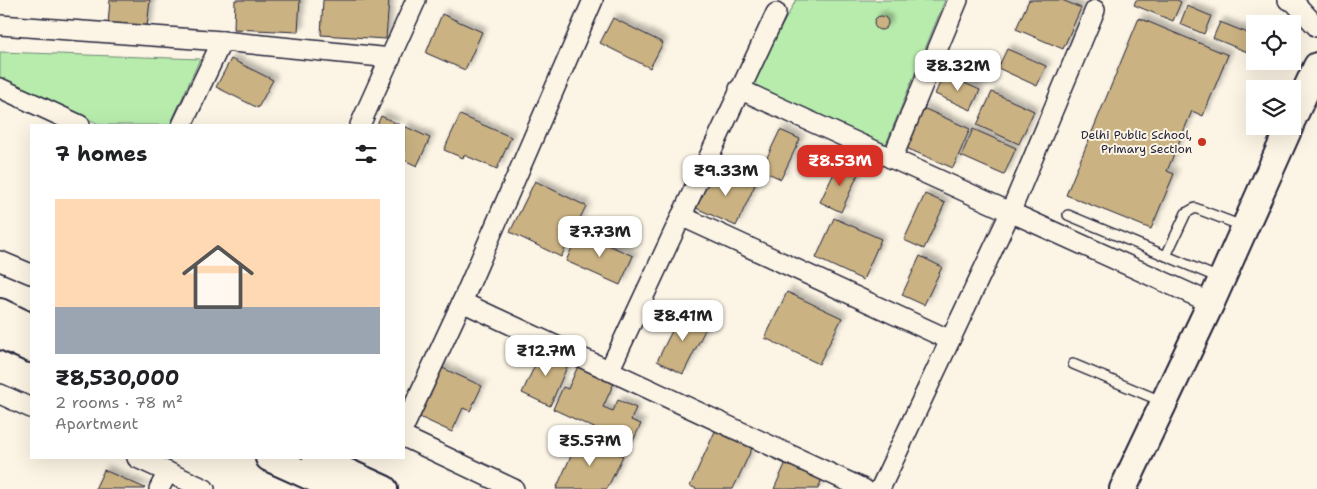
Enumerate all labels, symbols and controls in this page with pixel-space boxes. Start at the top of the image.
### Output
map controls [1246,15,1301,135]
button: locate [1246,15,1301,70]
pin: ₹8.32M [917,49,999,92]
text: ₹8.32M [926,55,990,76]
button: layers [1246,80,1301,135]
place label: Delhi Public School, Primary Section [1081,127,1192,157]
marker: Delhi Public School, Primary Section [1196,136,1208,148]
text: 7 homes [55,140,147,168]
icon: filters [352,140,380,168]
pin: ₹8.53M [799,144,881,187]
text: ₹8.53M [808,150,872,171]
pin: ₹9.33M [685,154,767,197]
text: ₹9.33M [694,160,759,181]
pin: ₹7.73M [559,216,641,258]
text: ₹7.73M [569,221,631,242]
icon: home [173,232,263,322]
pin: ₹8.41M [642,300,724,342]
text: ₹8.41M [653,305,713,326]
pin: ₹12.7M [505,334,587,377]
text: ₹12.7M [516,340,576,361]
text: ₹8,530,000 [55,364,180,392]
text: 2 rooms · 78 m² [55,392,183,413]
text: Apartment [55,413,138,434]
pin: ₹5.57M [549,424,631,467]
text: ₹5.57M [559,430,621,451]

